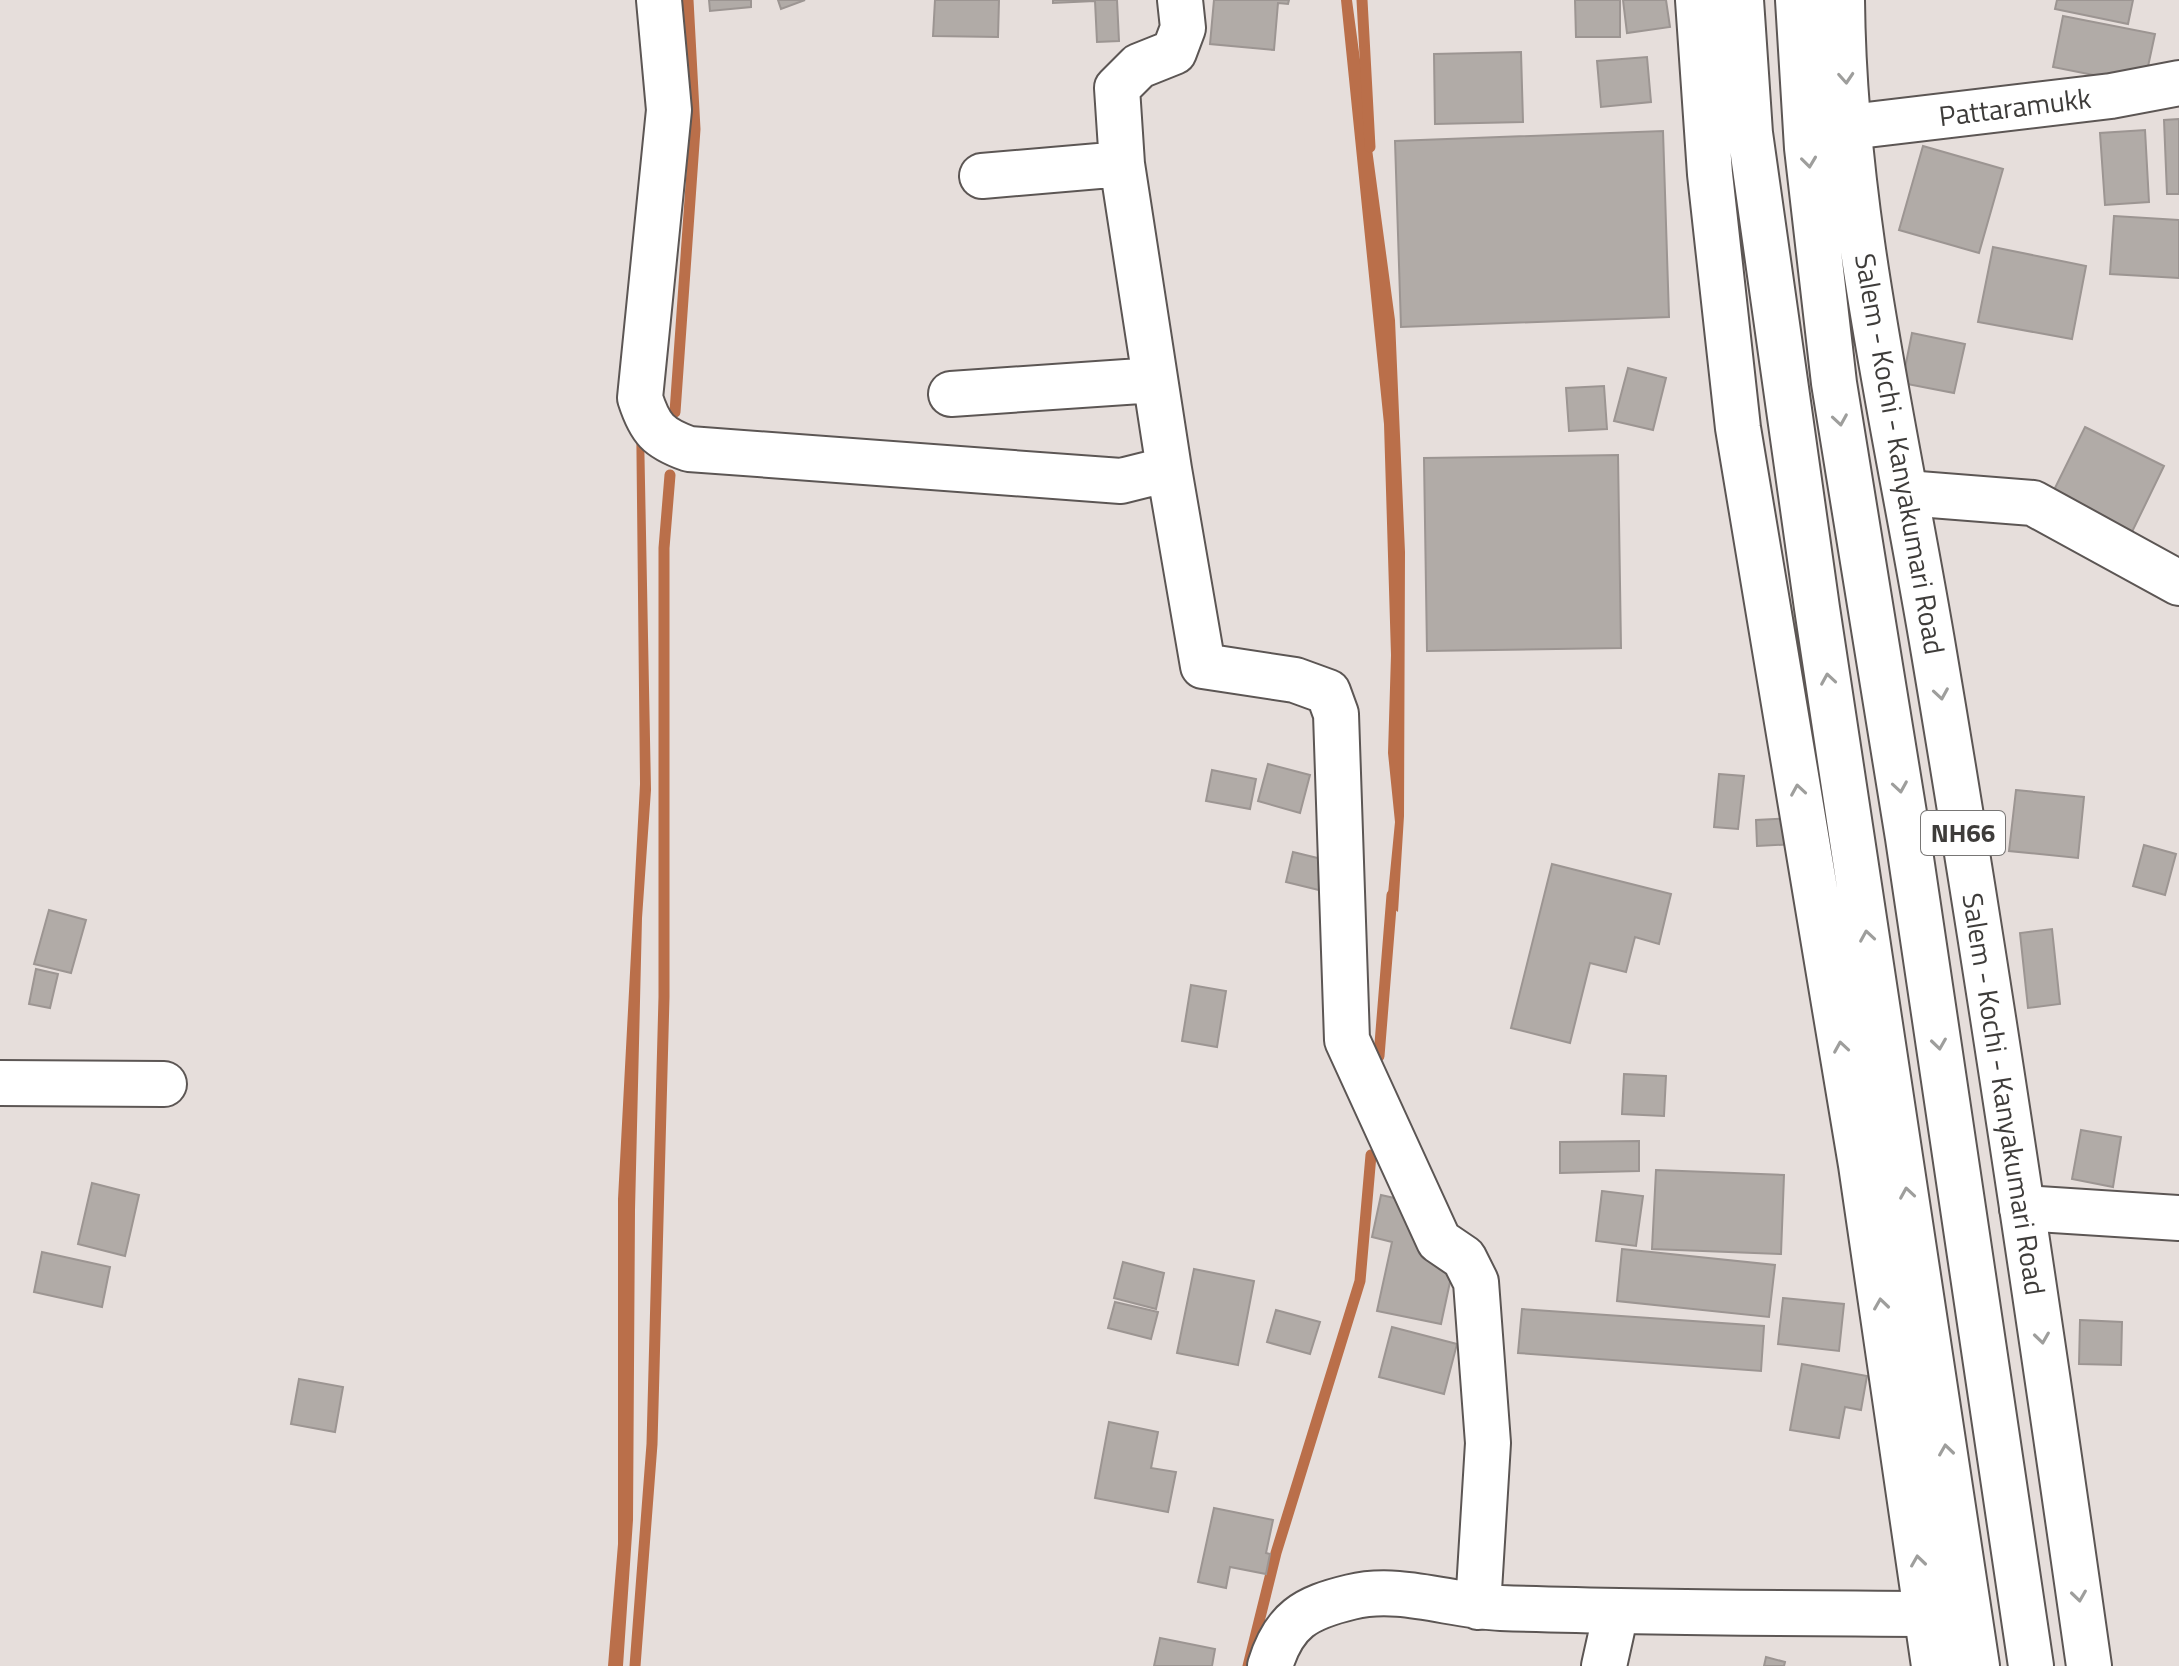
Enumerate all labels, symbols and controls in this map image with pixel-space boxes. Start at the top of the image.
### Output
one-way arrow [1837,72,1854,85]
street label: Pattaramukk [1936,76,2093,137]
one-way arrow [1800,155,1817,168]
street label: Salem - Kochi - Kanyakumari Road [1844,250,1957,658]
one-way arrow [1831,413,1848,427]
one-way arrow [1820,672,1837,686]
one-way arrow [1932,687,1949,701]
one-way arrow [1891,780,1908,794]
one-way arrow [1791,784,1808,797]
road number: NH66 [1921,811,2005,855]
street label: Salem - Kochi - Kanyakumari Road [1951,890,2058,1298]
one-way arrow [1859,929,1876,943]
one-way arrow [1930,1037,1947,1051]
one-way arrow [1833,1040,1850,1054]
one-way arrow [1899,1186,1916,1200]
one-way arrow [1873,1297,1890,1311]
one-way arrow [2033,1331,2050,1345]
one-way arrow [1938,1443,1955,1457]
one-way arrow [1910,1554,1927,1568]
one-way arrow [2070,1589,2087,1603]

